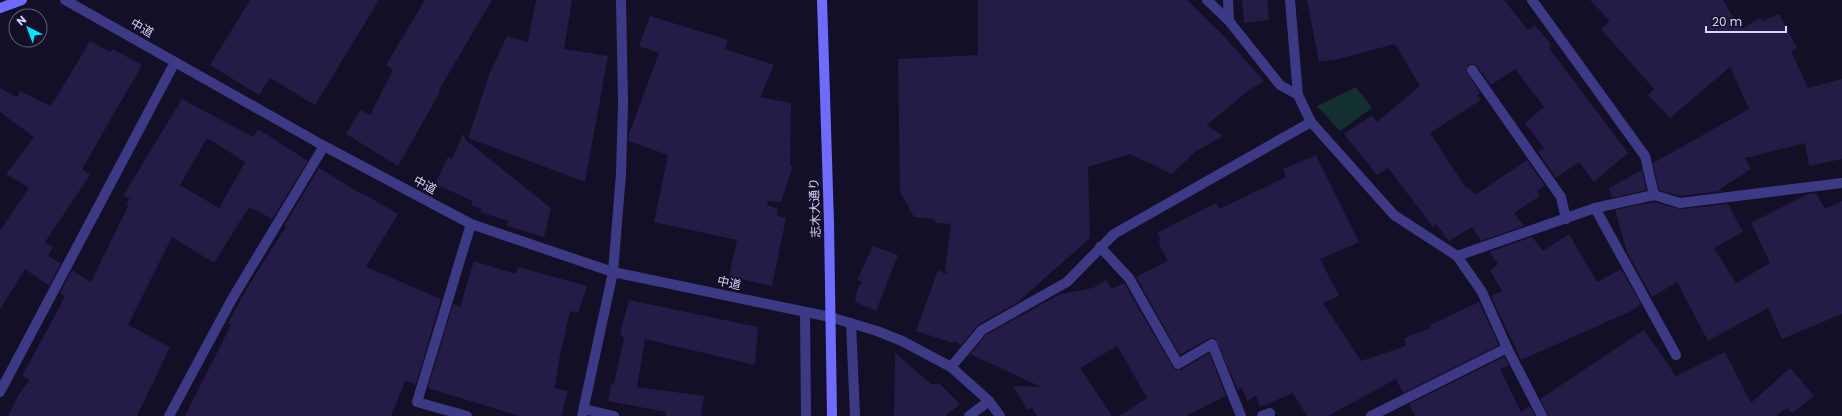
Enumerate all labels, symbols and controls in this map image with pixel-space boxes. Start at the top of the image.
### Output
north arrow [8,8,48,48]
scale bar [1706,8,1786,34]
text: N [13,12,30,29]
text: 20 m [1712,13,1742,30]
street label: 中道 [128,14,157,41]
street label: 中道 [411,171,440,198]
street label: 志木大通り [805,178,824,238]
street label: 中道 [716,272,743,293]

